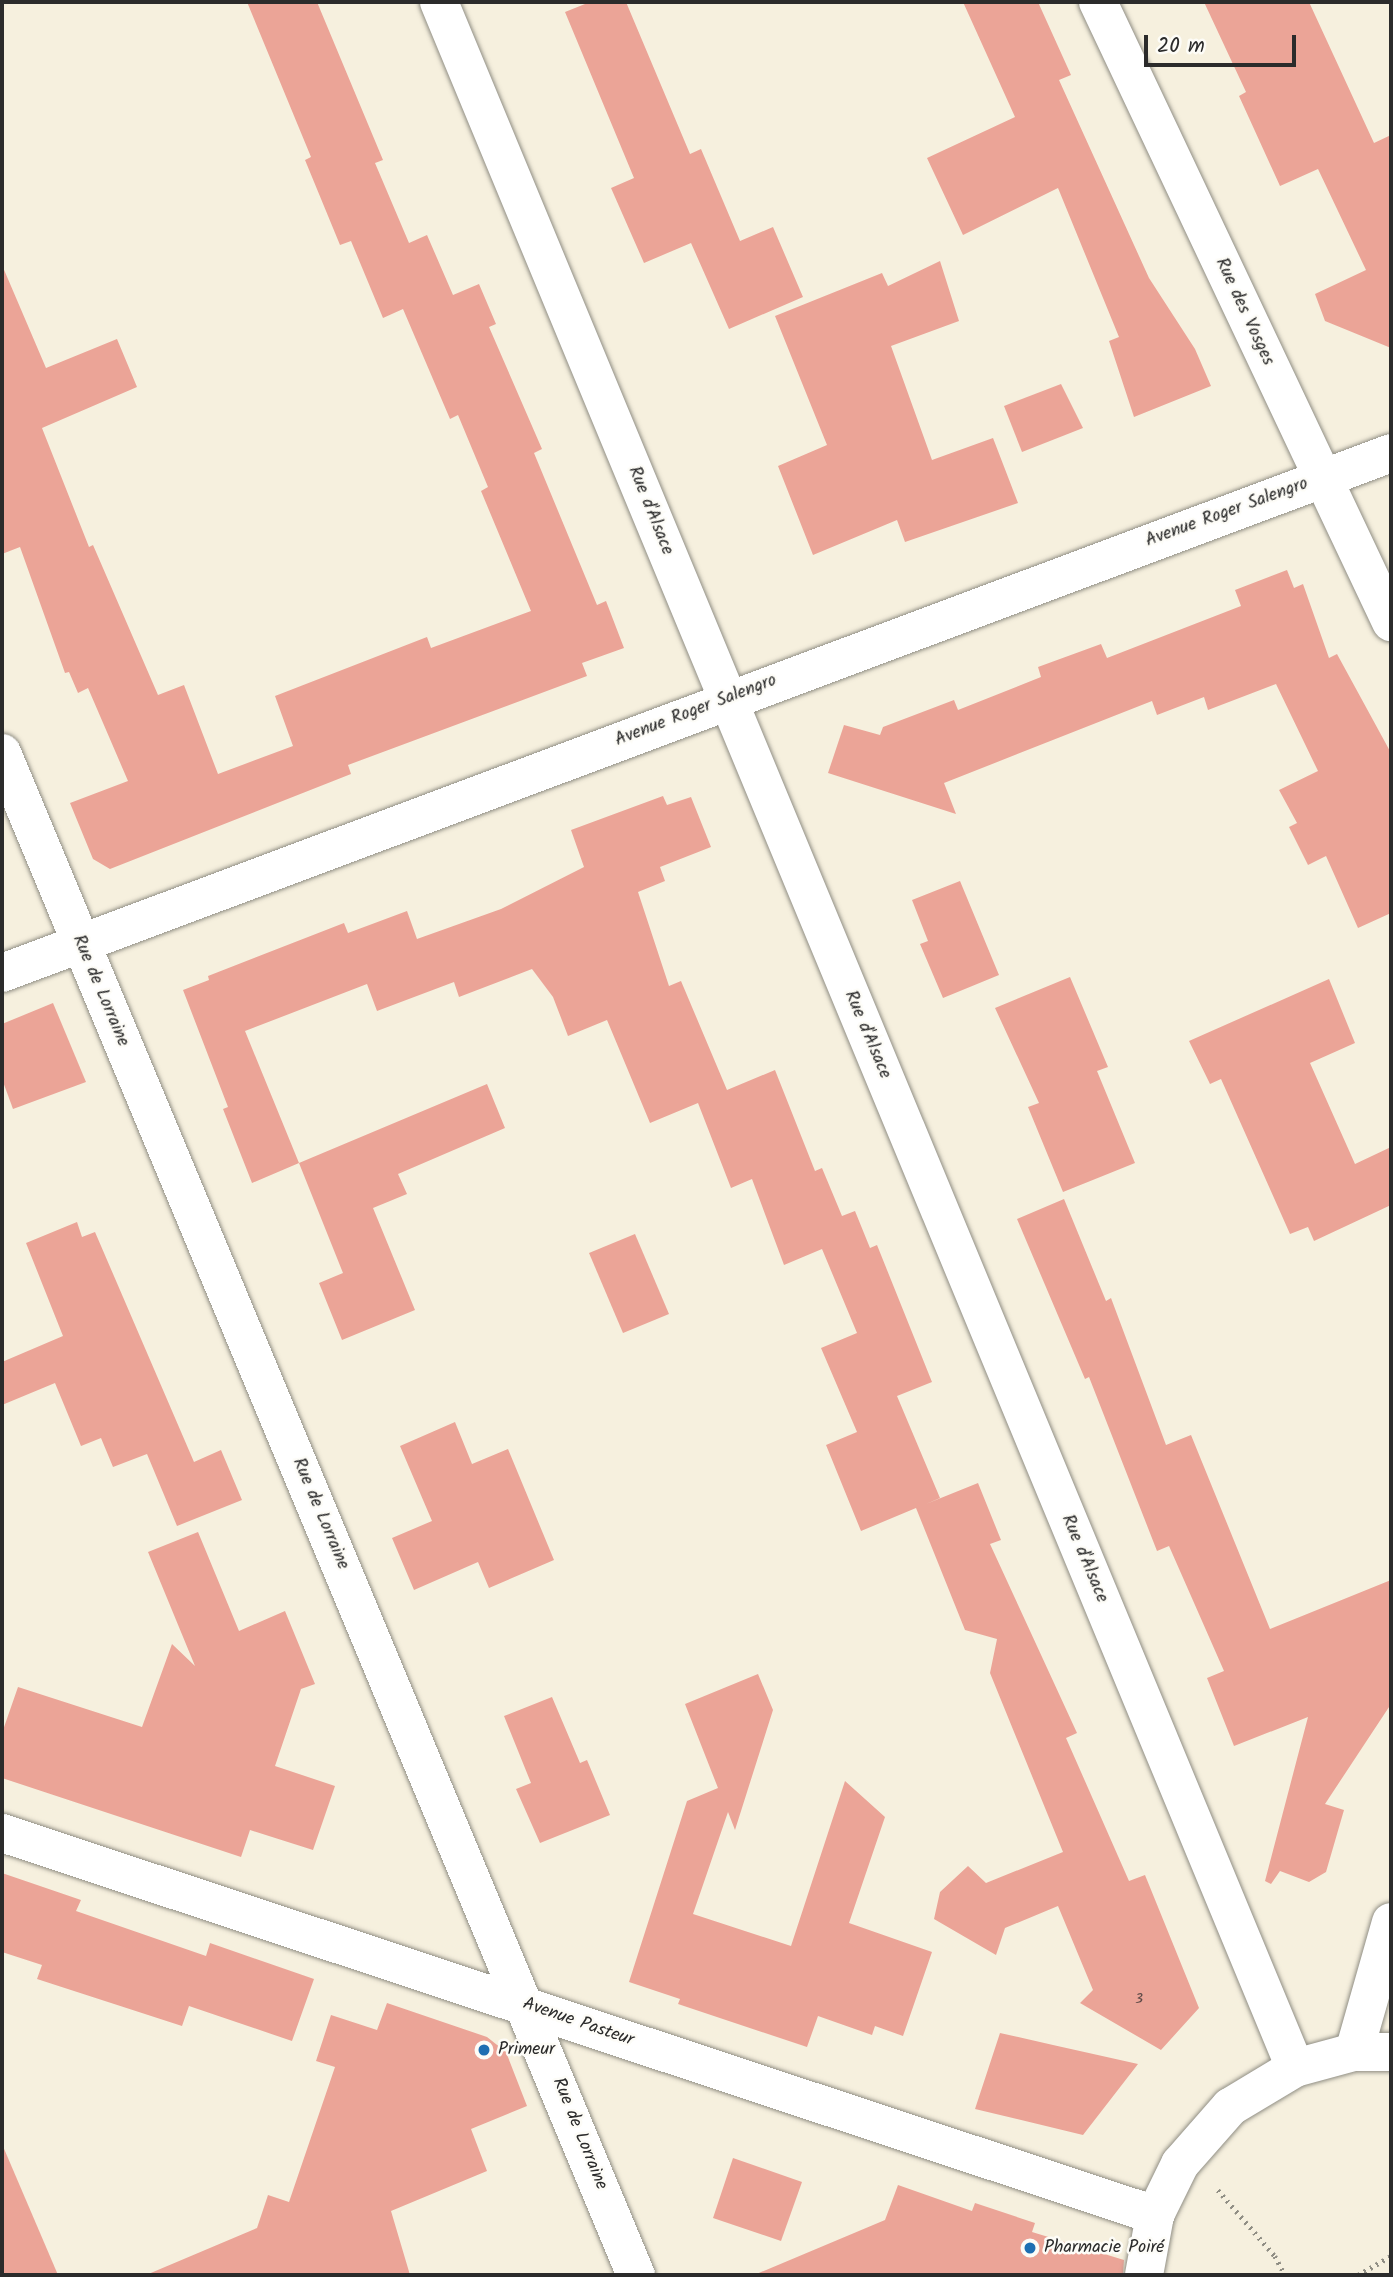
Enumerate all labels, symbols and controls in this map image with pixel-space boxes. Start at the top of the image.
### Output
scale bar [1148,21,1300,65]
text: 20 m [1157,30,1205,63]
street label: Rue des Vosges [1210,255,1278,369]
street label: Rue d'Alsace [622,464,678,558]
street label: Avenue Roger Salengro [1143,474,1311,552]
street label: Avenue Roger Salengro [612,670,780,752]
street label: Rue de Lorraine [67,932,133,1050]
street label: Rue d'Alsace [839,988,895,1082]
street label: Rue de Lorraine [287,1455,353,1573]
street label: Rue d'Alsace [1056,1512,1112,1606]
house number: 3 [1135,1991,1143,2007]
street label: Avenue Pasteur [520,1994,636,2052]
place label: Primeur [498,2039,555,2061]
marker: Primeur [476,2042,492,2058]
street label: Rue de Lorraine [547,2075,611,2193]
place label: Pharmacie Poiré [1044,2237,1164,2259]
marker: Pharmacie Poiré [1022,2240,1038,2256]

